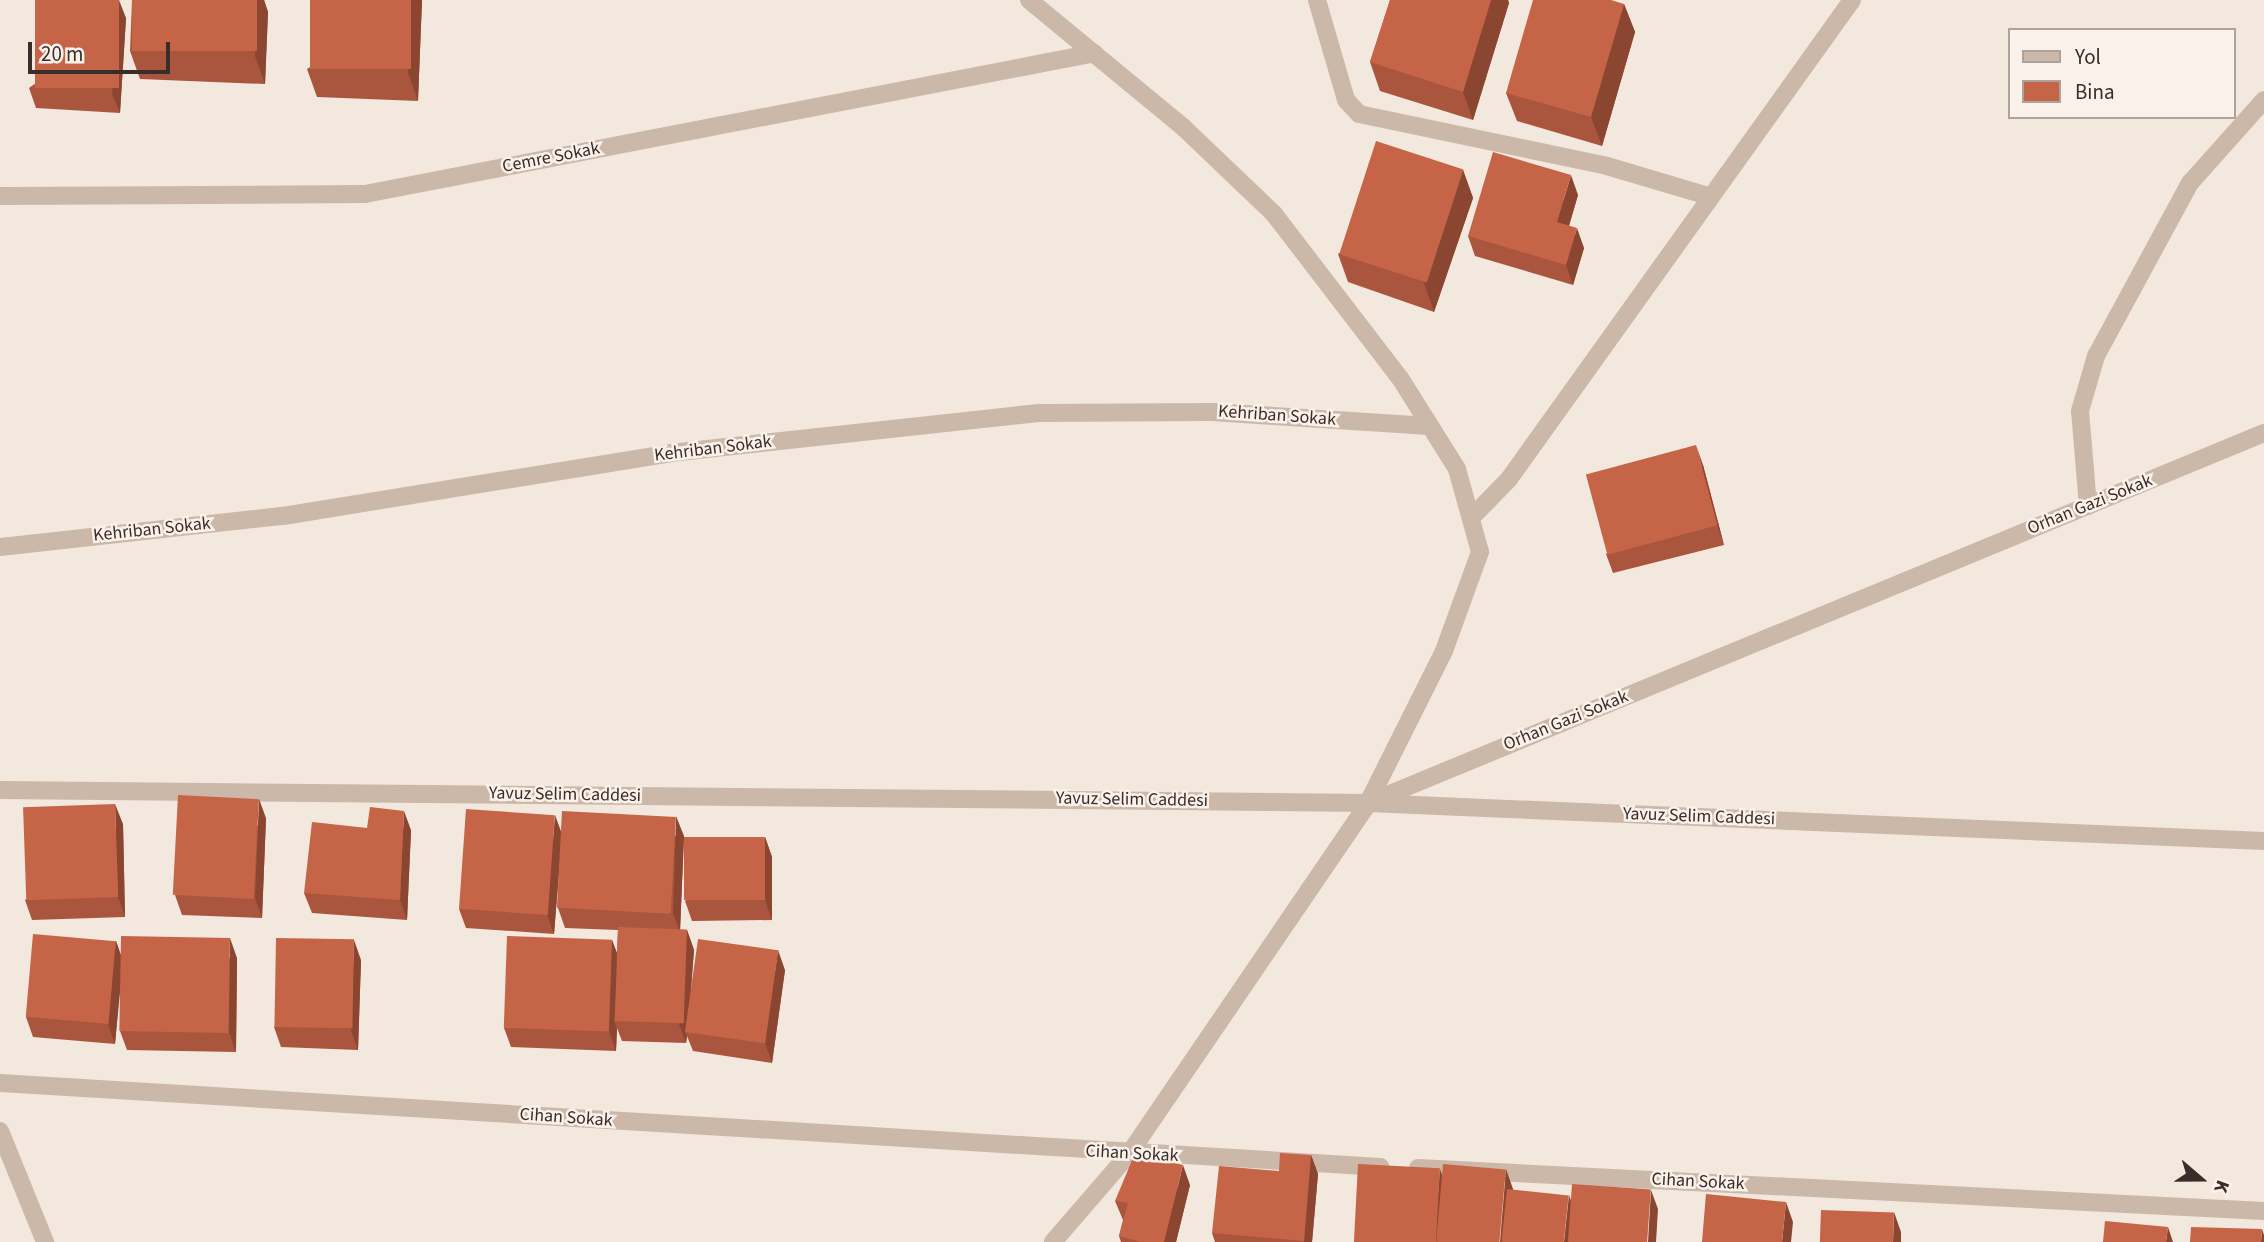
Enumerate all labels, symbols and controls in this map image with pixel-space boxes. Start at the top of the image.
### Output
scale bar [32,28,173,72]
legend [2008,28,2236,119]
text: 20 m [41,39,83,69]
text: Yol [2075,42,2101,72]
text: Bina [2075,77,2115,107]
street label: Cemre Sokak [500,138,602,178]
street label: Kehriban Sokak [1217,401,1337,431]
street label: Kehriban Sokak [653,431,773,467]
street label: Orhan Gazi Sokak [2025,470,2155,540]
street label: Kehriban Sokak [92,513,212,547]
street label: Orhan Gazi Sokak [1501,686,1631,756]
street label: Yavuz Selim Caddesi [489,783,641,807]
street label: Yavuz Selim Caddesi [1056,788,1208,812]
street label: Yavuz Selim Caddesi [1623,804,1775,830]
street label: Cihan Sokak [519,1104,613,1132]
street label: Cihan Sokak [1085,1141,1179,1167]
north arrow [2166,1144,2236,1214]
street label: Cihan Sokak [1651,1169,1745,1195]
text: K [2207,1176,2236,1196]

